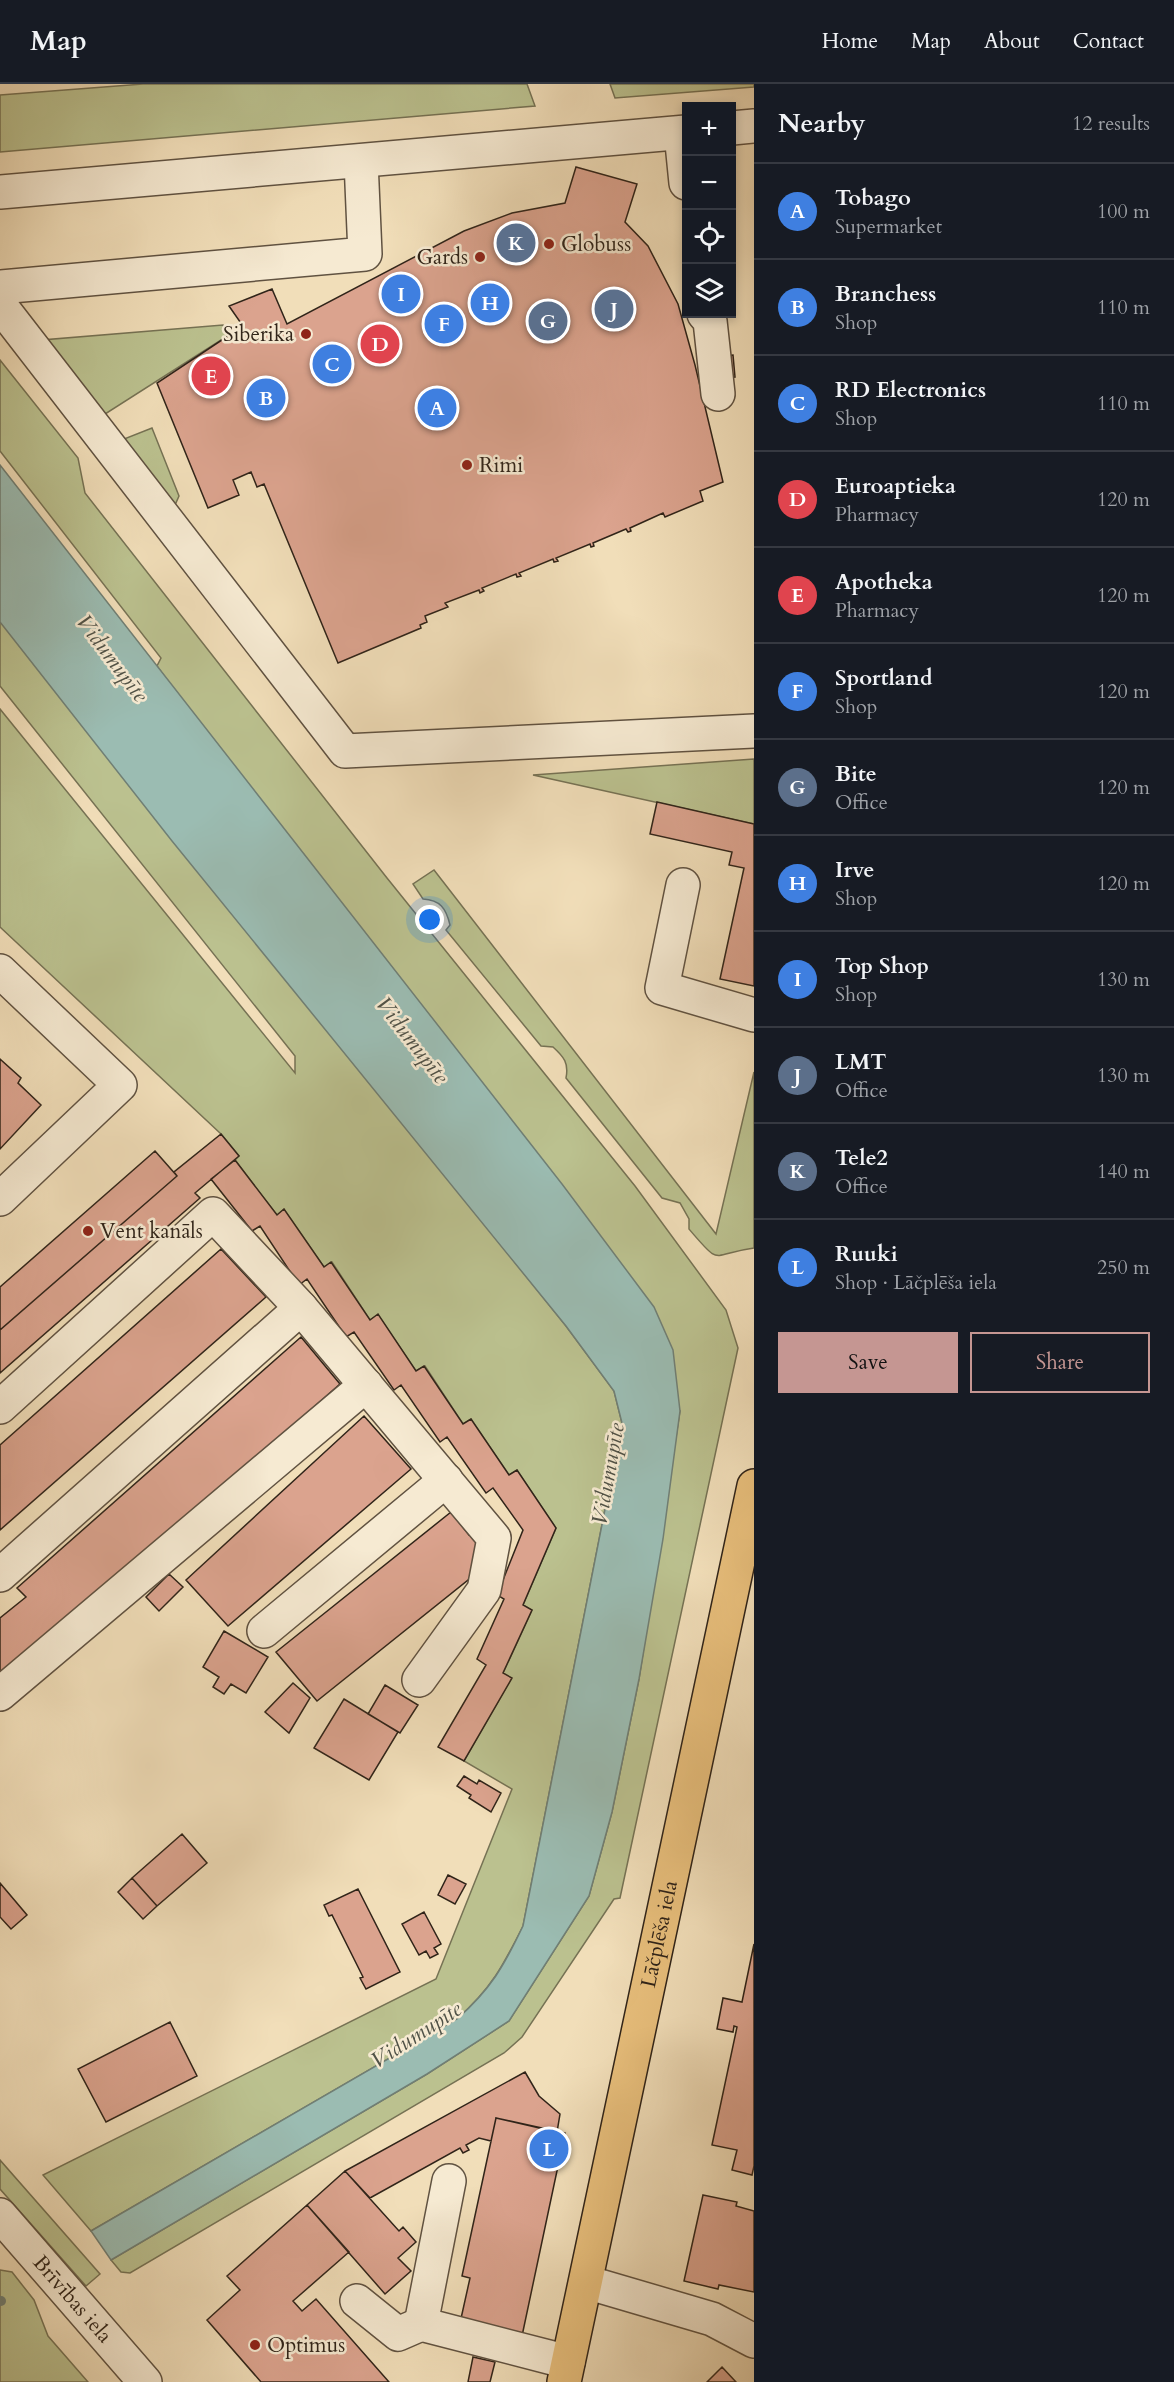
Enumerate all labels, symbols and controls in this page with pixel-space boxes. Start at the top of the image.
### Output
text: Map [30,22,87,60]
text: Home [822,27,878,56]
text: Map [911,27,951,56]
text: About [984,27,1040,56]
text: Contact [1073,27,1144,56]
map controls [682,102,736,318]
button: + [682,102,736,156]
text: Nearby [778,106,866,141]
text: 12 results [1072,110,1150,137]
button: − [682,156,736,210]
text: Tobago [835,183,911,213]
text: A [790,198,805,225]
text: 100 m [1097,198,1150,225]
button: locate [682,210,736,264]
text: Supermarket [835,213,942,240]
pin: K [496,220,536,266]
place label: Globuss [561,230,631,259]
marker: Globuss [542,237,556,251]
place label: Gards [416,243,468,272]
marker: Gards [473,250,487,264]
button: layers [682,264,736,318]
pin: I [382,272,420,316]
text: Branchess [835,279,936,309]
pin: H [470,280,510,326]
pin: J [594,286,634,332]
text: B [790,294,805,321]
text: 110 m [1097,294,1150,321]
pin: G [528,298,568,344]
pin: F [424,302,464,346]
text: Shop [835,309,877,336]
place label: Siberika [223,320,294,349]
pin: D [360,322,400,366]
marker: Siberika [299,327,313,341]
pin: C [312,342,352,386]
pin: E [192,354,230,398]
text: RD Electronics [835,375,986,405]
pin: B [246,376,286,420]
pin: A [418,386,456,430]
text: C [790,390,805,417]
text: 110 m [1097,390,1150,417]
text: Shop [835,405,877,432]
place label: Rimi [479,451,523,480]
marker: Rimi [460,458,474,472]
text: Euroaptieka [835,471,956,501]
text: D [789,486,806,513]
text: 120 m [1097,486,1150,513]
text: Pharmacy [835,501,919,528]
text: Apotheka [835,567,933,597]
text: E [791,582,804,609]
text: 120 m [1097,582,1150,609]
text: Pharmacy [835,597,919,624]
water label: Vidumupīte [69,608,155,709]
text: Sportland [835,663,932,693]
text: F [792,678,803,705]
text: 120 m [1097,678,1150,705]
text: Shop [835,693,877,720]
text: Bite [835,759,877,789]
text: G [789,774,806,801]
text: 120 m [1097,774,1150,801]
text: Office [835,789,888,816]
text: Irve [835,855,874,885]
text: H [789,870,806,897]
text: 120 m [1097,870,1150,897]
text: Shop [835,885,877,912]
your location [415,905,444,934]
text: Top Shop [835,951,929,981]
text: I [794,966,801,993]
text: 130 m [1097,966,1150,993]
text: Shop [835,981,877,1008]
water label: Vidumupīte [368,990,456,1090]
text: LMT [835,1047,886,1077]
text: J [794,1062,801,1089]
text: 130 m [1097,1062,1150,1089]
text: Office [835,1077,888,1104]
text: Tele2 [835,1143,888,1173]
text: K [789,1158,806,1185]
text: 140 m [1097,1158,1150,1185]
text: Office [835,1173,888,1200]
place label: Vent kanāls [100,1217,203,1246]
marker: Vent kanāls [81,1224,95,1238]
text: Ruuki [835,1239,898,1269]
text: L [791,1254,804,1281]
text: 250 m [1097,1254,1150,1281]
text: Shop · Lāčplēša iela [835,1269,997,1296]
button: Save [778,1332,958,1393]
button: Share [970,1332,1150,1393]
water label: Vidumupīte [584,1420,632,1528]
street label: Lāčplēša iela [634,1878,684,1990]
water label: Vidumupīte [364,1994,468,2076]
pin: L [530,2126,568,2172]
street label: Brīvības iela [26,2249,119,2349]
place label: Optimus [267,2331,345,2360]
marker: Optimus [248,2338,262,2352]

